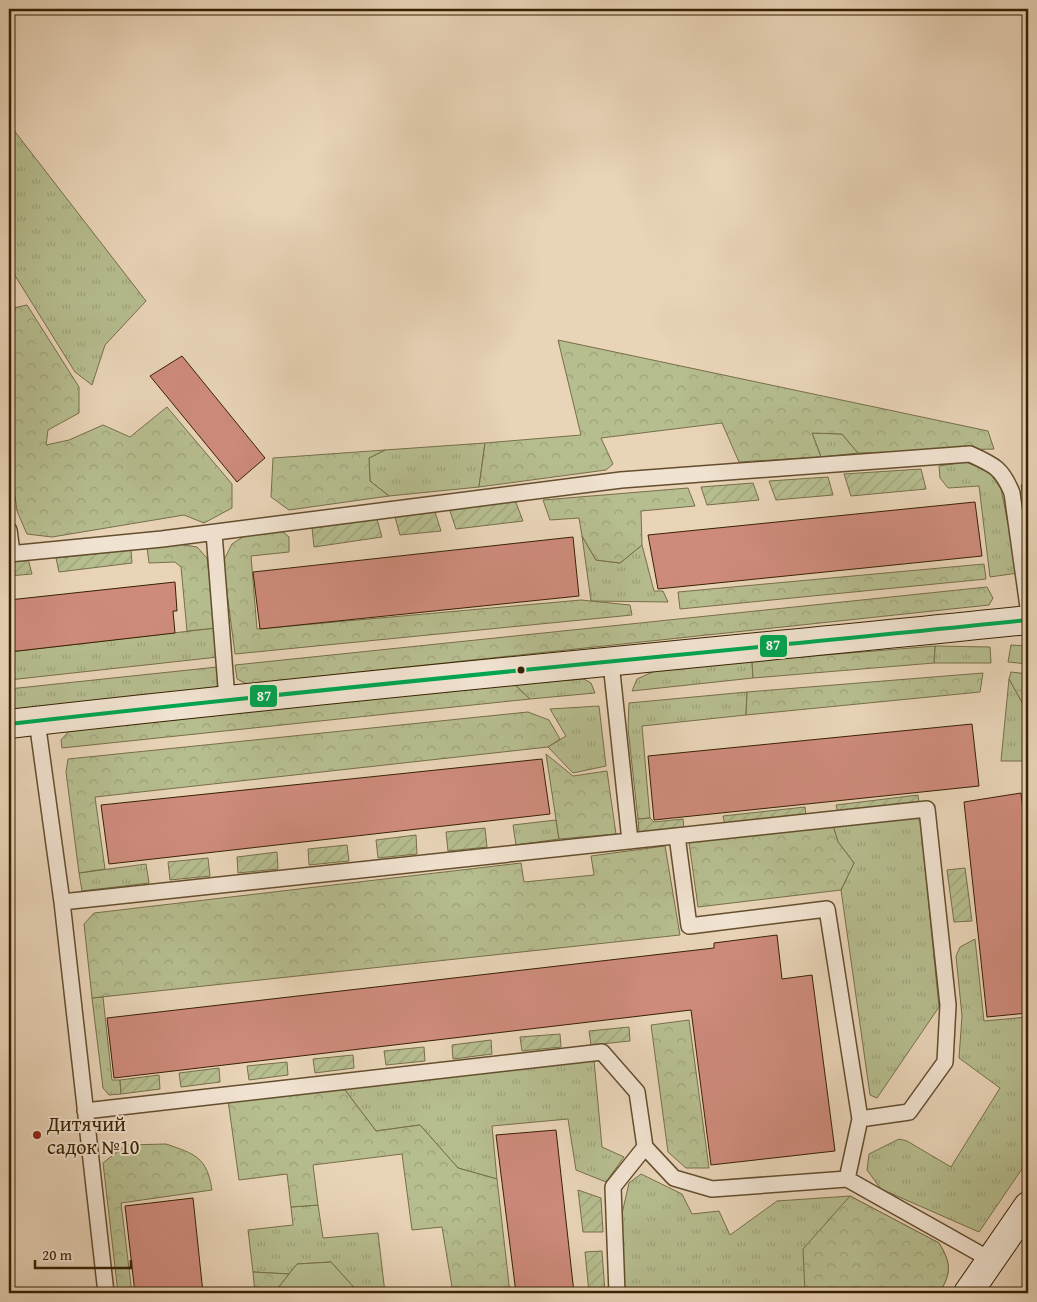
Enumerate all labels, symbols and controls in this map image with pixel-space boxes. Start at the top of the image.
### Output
line badge: 87 [759,634,788,658]
text: 87 [766,635,780,655]
unlabelled marker [516,665,526,675]
line badge: 87 [249,684,278,708]
text: 87 [257,686,271,706]
place label: Дитячий садок №10 [46,1109,139,1161]
marker: Дитячий садок №10 [31,1129,43,1141]
scale bar [35,1237,131,1269]
text: 20 m [42,1244,73,1265]

